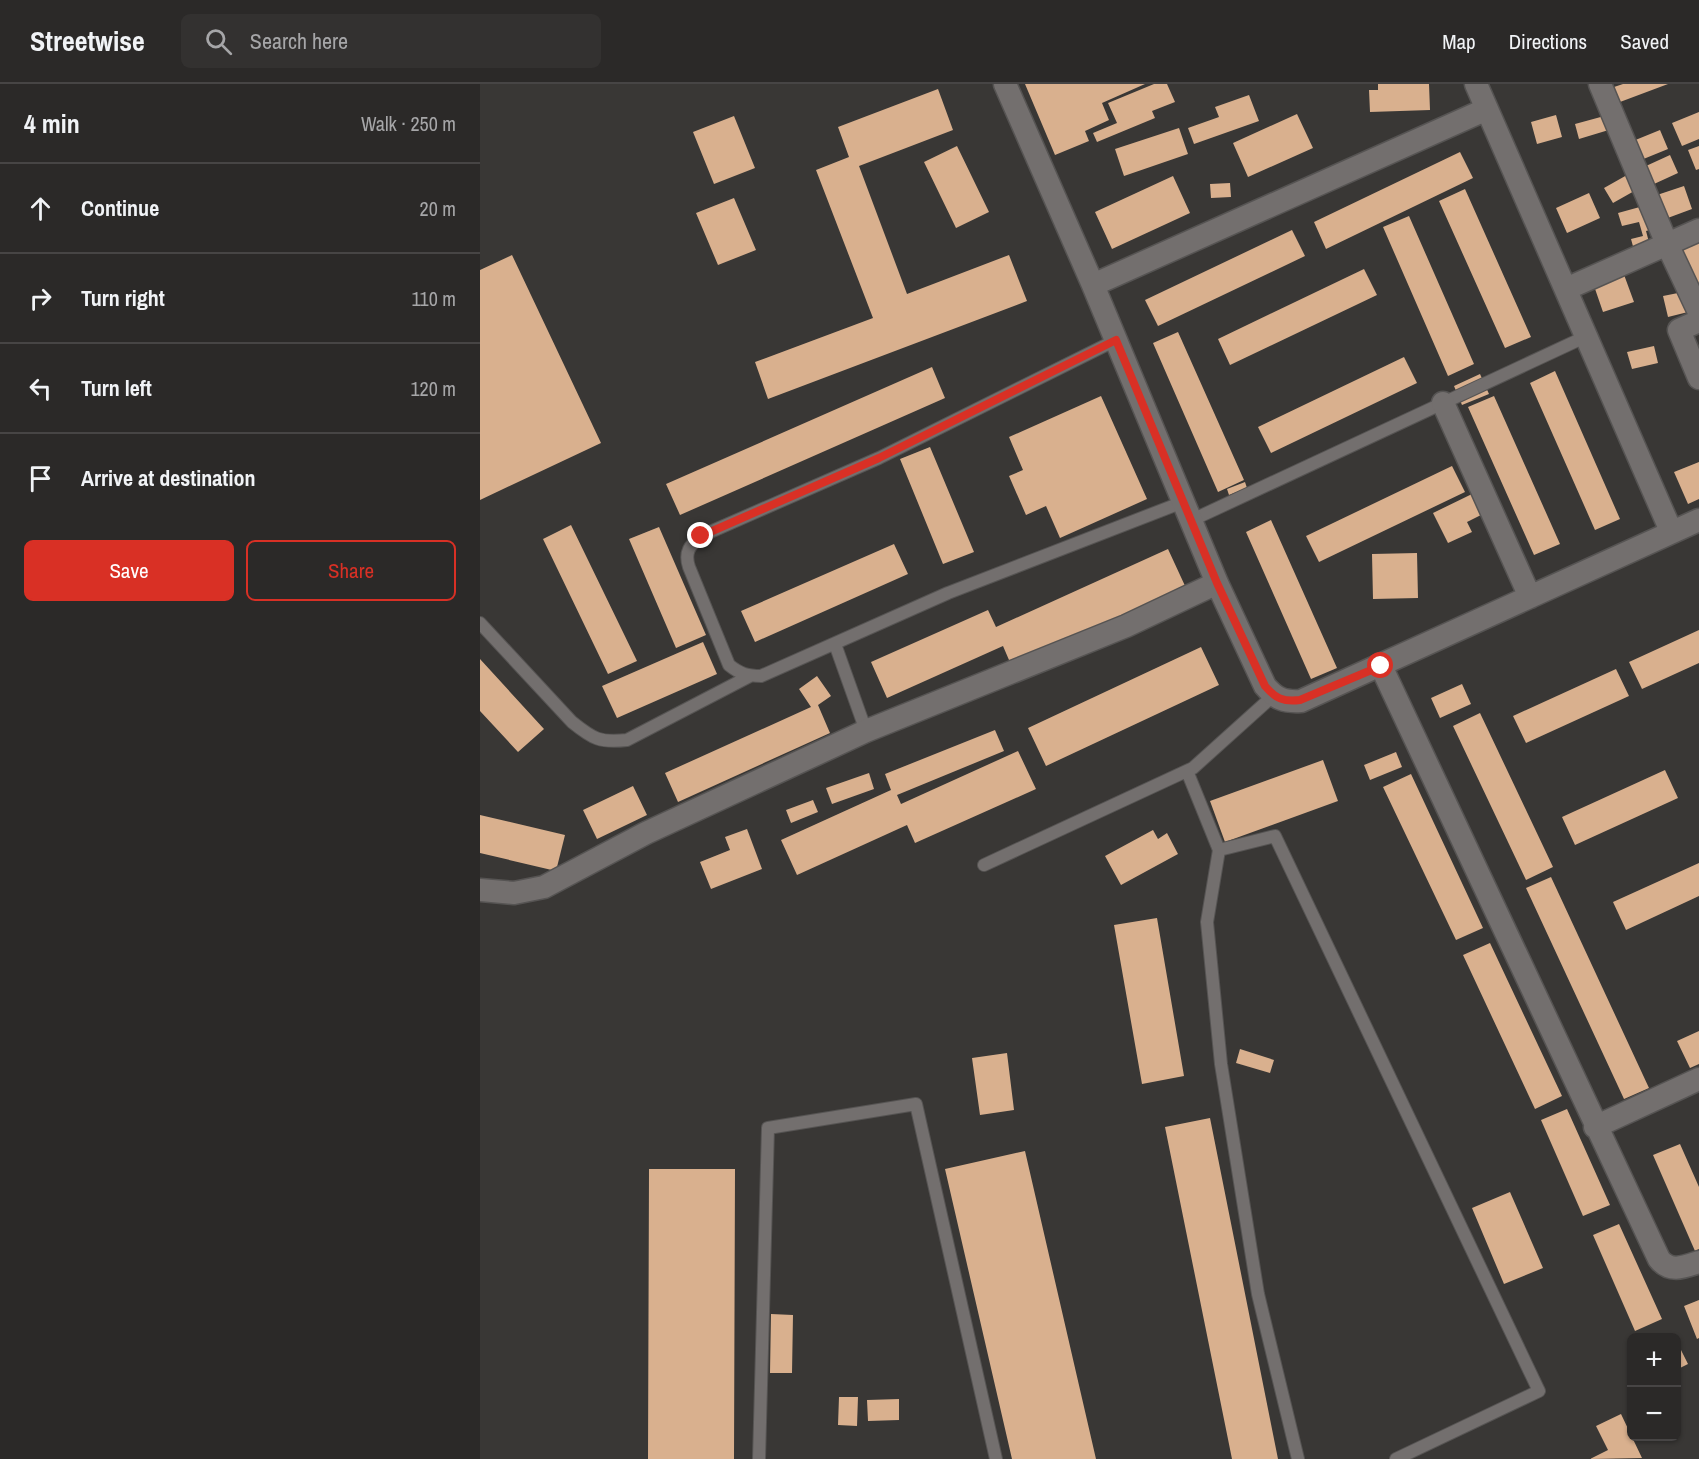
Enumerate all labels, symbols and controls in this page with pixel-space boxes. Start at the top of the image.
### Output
search box [181,14,601,68]
text: Streetwise [30,22,145,60]
icon: search [202,25,235,58]
text: Search here [250,26,348,56]
text: Map [1442,27,1476,56]
text: Directions [1509,27,1587,56]
text: Saved [1620,27,1669,56]
text: 4 min [24,106,80,141]
text: Walk · 250 m [361,110,456,137]
icon: ahead [24,192,57,225]
text: Continue [81,193,159,223]
text: 20 m [420,195,456,222]
icon: right [24,282,57,315]
text: Turn right [81,283,165,313]
text: 110 m [412,285,456,312]
icon: left [24,372,57,405]
text: Turn left [81,373,152,403]
text: 120 m [410,375,456,402]
icon: arrive [24,462,57,495]
text: Arrive at destination [81,463,255,493]
route end [687,522,713,548]
button: Save [24,540,234,601]
button: Share [246,540,456,601]
route start [1367,652,1393,678]
map controls [1627,1333,1681,1441]
button: + [1627,1333,1681,1387]
button: − [1627,1387,1681,1441]

